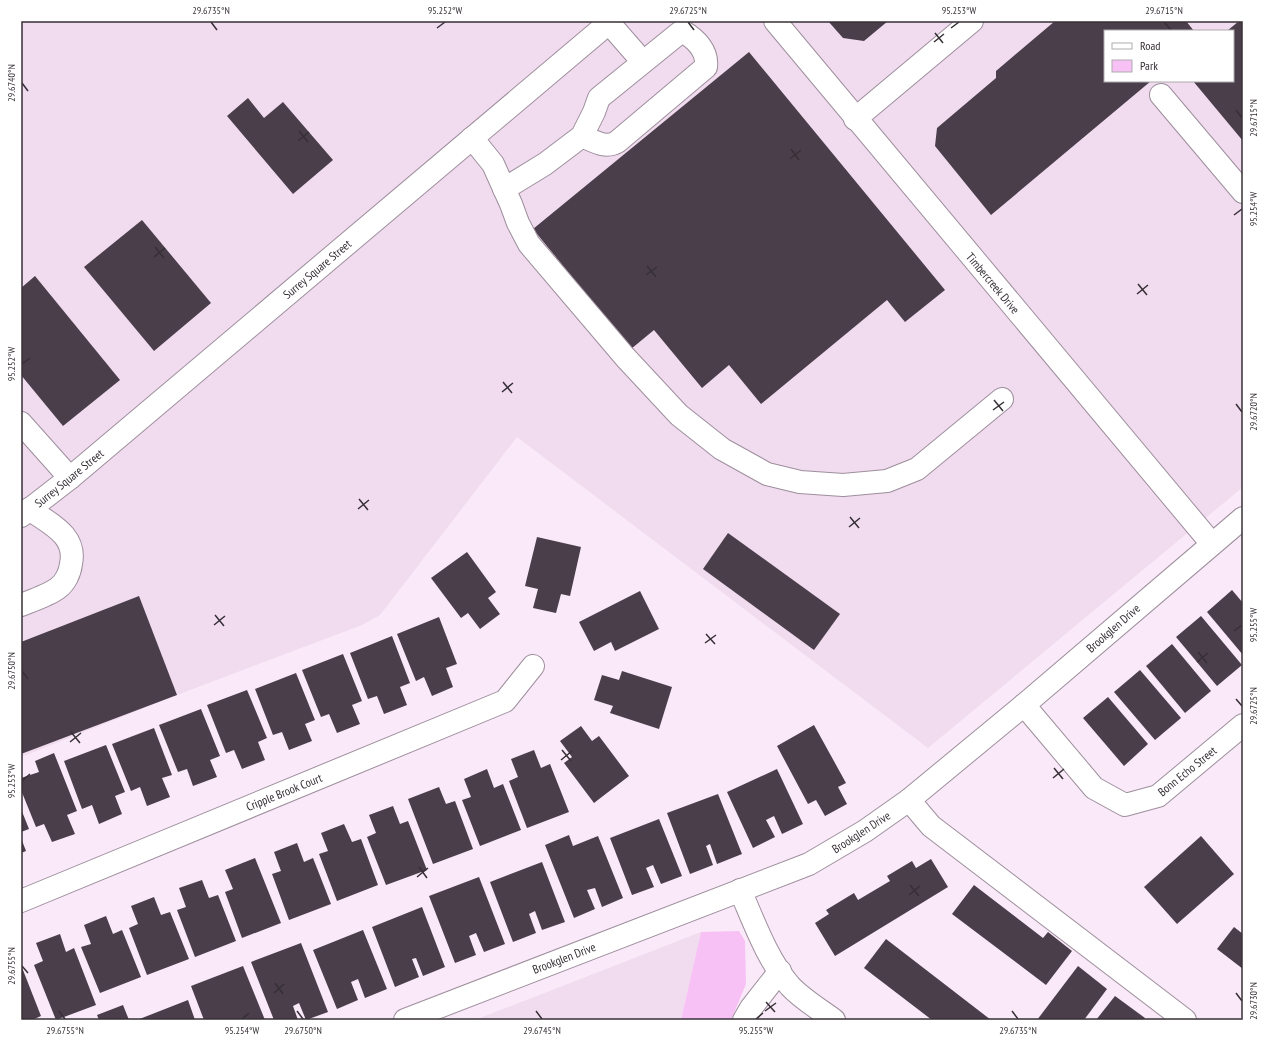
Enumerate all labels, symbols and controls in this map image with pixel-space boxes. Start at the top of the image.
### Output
text: 29.6735°N [192,4,230,17]
text: 95.252°W [428,4,462,17]
text: 29.6725°N [669,4,707,17]
text: 95.253°W [942,4,976,17]
text: 29.6715°N [1145,4,1183,17]
legend [1104,30,1234,82]
text: Road [1140,38,1160,53]
text: Park [1140,58,1158,73]
text: 29.6740°N [5,64,18,102]
text: 29.6715°N [1247,99,1260,137]
text: 95.254°W [1247,192,1260,226]
street label: Surrey Square Street [280,236,355,302]
street label: Timbercreek Drive [963,249,1023,317]
text: 95.252°W [5,347,18,381]
text: 29.6720°N [1247,393,1260,431]
street label: Surrey Square Street [32,445,107,510]
street label: Brookglen Drive [1083,601,1143,655]
text: 95.255°W [1247,608,1260,642]
text: 29.6750°N [5,652,18,690]
text: 29.6725°N [1247,687,1260,725]
street label: Bonn Echo Street [1155,742,1220,799]
text: 95.253°W [5,764,18,798]
street label: Cripple Brook Court [244,770,325,814]
street label: Brookglen Drive [829,808,893,856]
street label: Brookglen Drive [530,939,598,977]
text: 29.6755°N [5,947,18,985]
text: 29.6730°N [1247,982,1260,1020]
text: 29.6755°N [46,1024,84,1037]
text: 95.254°W [225,1024,259,1037]
text: 29.6750°N [284,1024,322,1037]
text: 29.6745°N [523,1024,561,1037]
text: 95.255°W [739,1024,773,1037]
text: 29.6735°N [999,1024,1037,1037]

